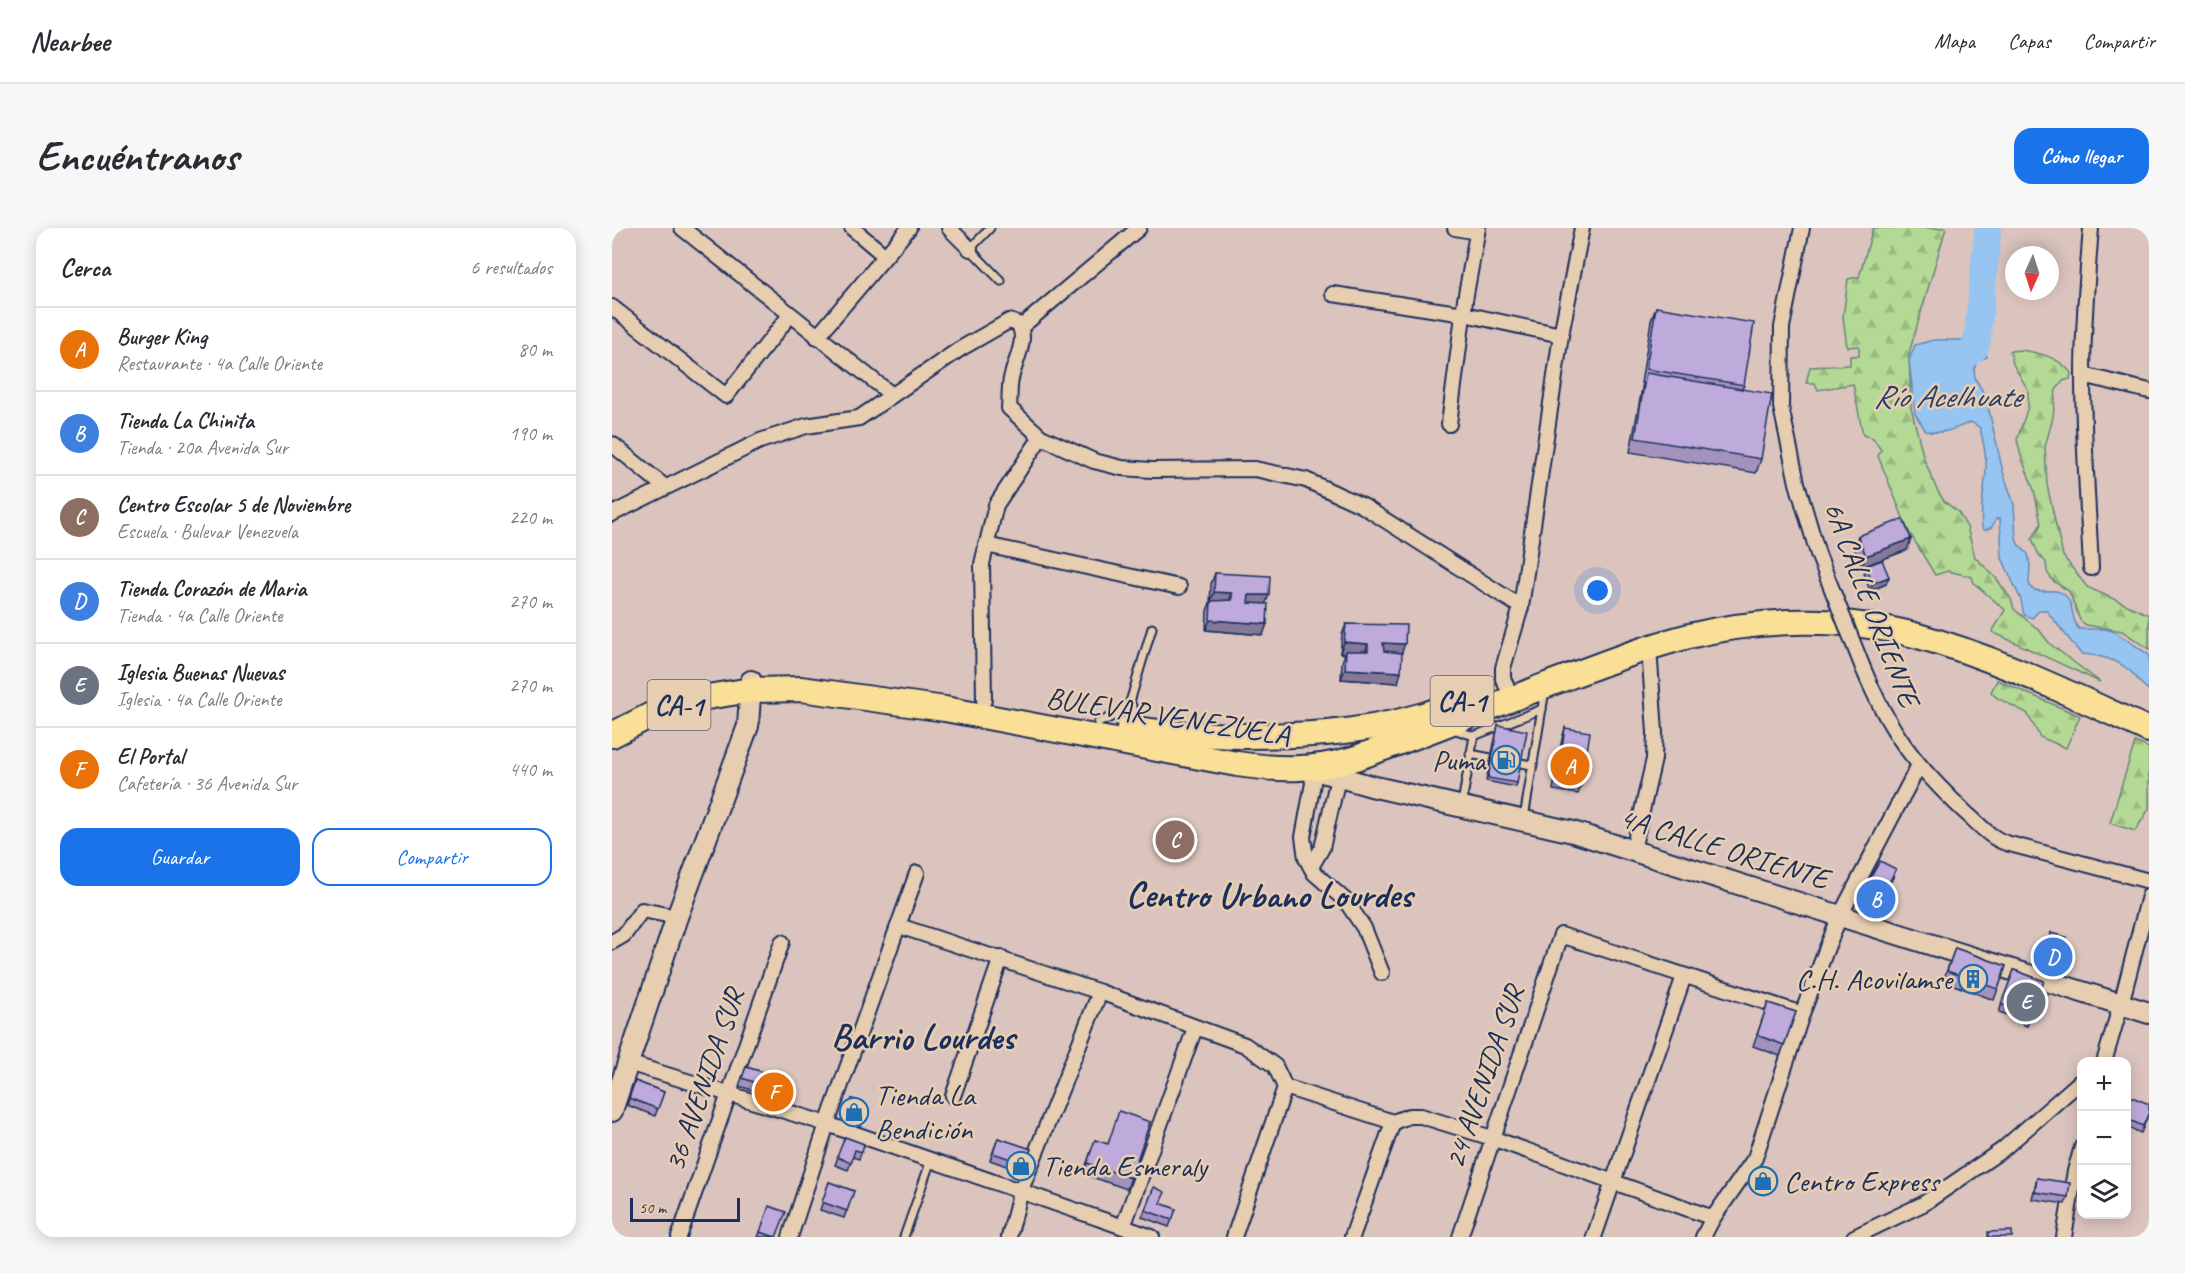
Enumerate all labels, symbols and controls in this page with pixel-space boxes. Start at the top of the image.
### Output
text: Nearbee [30,24,110,59]
text: Mapa [1934,28,1975,54]
text: Capas [2008,28,2051,54]
text: Compartir [2084,28,2155,54]
button: Cómo llegar [2014,128,2149,184]
text: Encuéntranos [36,130,238,183]
north arrow [2005,246,2059,300]
text: Cerca [60,251,110,284]
text: 6 resultados [470,255,552,280]
text: Burger King [117,323,207,351]
text: A [74,337,85,362]
text: 80 m [518,337,552,362]
text: Restaurante · 4a Calle Oriente [117,351,322,376]
water label: Río Acelhuate [1874,376,2025,417]
text: Tienda La Chinita [117,407,254,435]
text: B [74,421,85,446]
text: 190 m [509,421,552,446]
text: Tienda · 20a Avenida Sur [117,435,288,460]
text: Centro Escolar 5 de Noviembre [117,491,350,519]
street label: 6A CALLE ORIENTE [1815,496,1930,716]
text: C [75,505,84,530]
text: 220 m [509,505,552,530]
text: Escuela · Bulevar Venezuela [117,519,298,544]
text: Tienda Corazón de Maria [117,575,306,603]
your location [1583,576,1612,605]
text: D [74,589,85,614]
text: 270 m [509,589,552,614]
text: Tienda · 4a Calle Oriente [117,603,283,628]
text: Iglesia Buenas Nuevas [117,659,284,687]
text: E [74,673,85,698]
text: 270 m [509,673,552,698]
road number: CA-1 [1430,676,1494,726]
street label: BULEVAR VENEZUELA [1044,678,1293,754]
road number: CA-1 [648,680,710,730]
text: Iglesia · 4a Calle Oriente [117,687,282,712]
place label: Puma [1432,741,1487,779]
text: El Portal [117,743,184,771]
fuel station icon: Puma [1490,744,1522,776]
pin: A [1550,744,1590,788]
text: F [75,757,84,782]
text: 440 m [509,757,552,782]
text: Cafetería · 36 Avenida Sur [117,771,297,796]
street label: 4A CALLE ORIENTE [1615,798,1837,899]
pin: C [1156,818,1194,862]
button: Guardar [60,828,300,886]
button: Compartir [312,828,552,886]
district label: Centro Urbano Lourdes [1126,872,1415,918]
pin: B [1856,876,1896,922]
pin: D [2034,934,2072,980]
place label: C.H. Acovilamse [1796,960,1954,998]
building icon: C.H. Acovilamse [1957,963,1989,995]
street label: 24 AVENIDA SUR [1435,978,1534,1173]
pin: E [2006,980,2046,1024]
street label: 36 AVENIDA SUR [655,981,754,1176]
district label: Barrio Lourdes [831,1014,1018,1060]
map controls [2077,1057,2131,1219]
button: + [2077,1057,2131,1111]
pin: F [754,1070,794,1114]
place label: Tienda La Bendición [875,1076,977,1148]
shop icon: Tienda La Bendición [838,1096,870,1128]
button: − [2077,1111,2131,1165]
place label: Tienda Esmeraly [1042,1147,1209,1185]
shop icon: Tienda Esmeraly [1005,1150,1037,1182]
place label: Centro Express [1784,1162,1942,1200]
shop icon: Centro Express [1747,1165,1779,1197]
button: layers [2077,1165,2131,1219]
scale bar [630,1195,740,1222]
text: 50 m [639,1198,666,1218]

